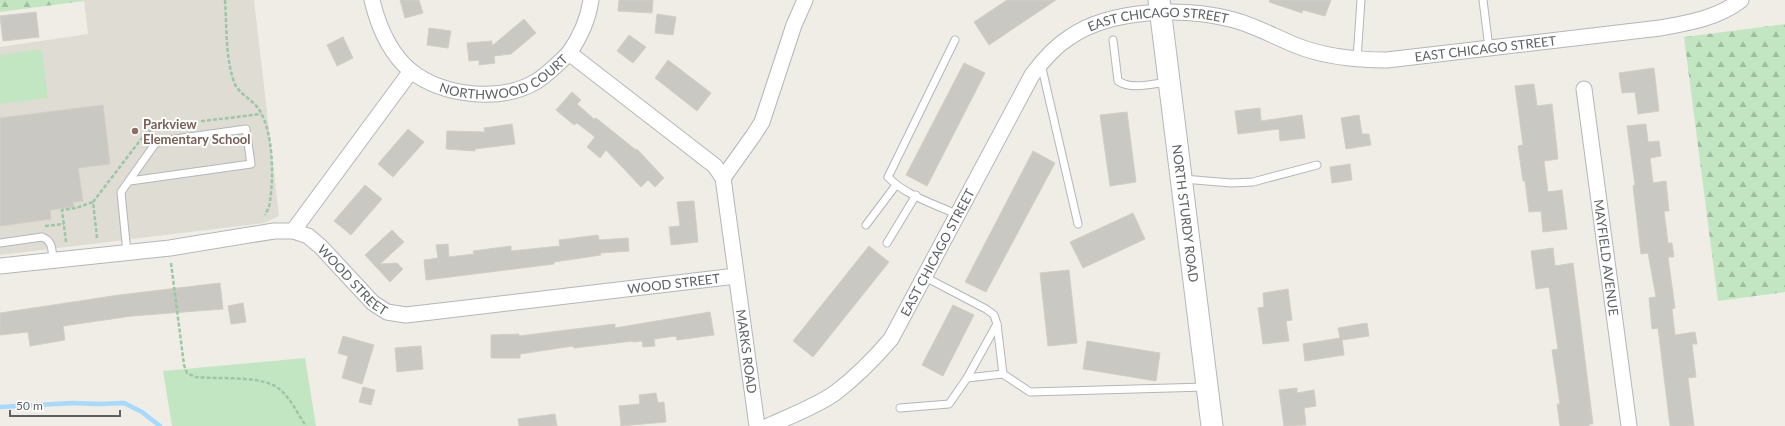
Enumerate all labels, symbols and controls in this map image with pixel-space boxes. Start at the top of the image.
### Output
street label: EAST CHICAGO STREET [1085,4,1230,34]
street label: EAST CHICAGO STREET [1414,32,1557,65]
street label: NORTHWOOD COURT [438,51,571,102]
place label: Parkview Elementary School [143,116,251,147]
marker: Parkview Elementary School [130,126,140,136]
street label: NORTH STURDY ROAD [1169,143,1202,283]
street label: EAST CHICAGO STREET [897,185,978,319]
street label: MAYFIELD AVENUE [1591,198,1622,317]
street label: WOOD STREET [315,241,391,319]
street label: WOOD STREET [627,270,721,297]
street label: MARKS ROAD [733,308,760,395]
scale bar [10,392,120,418]
text: 50 m [16,398,43,413]

